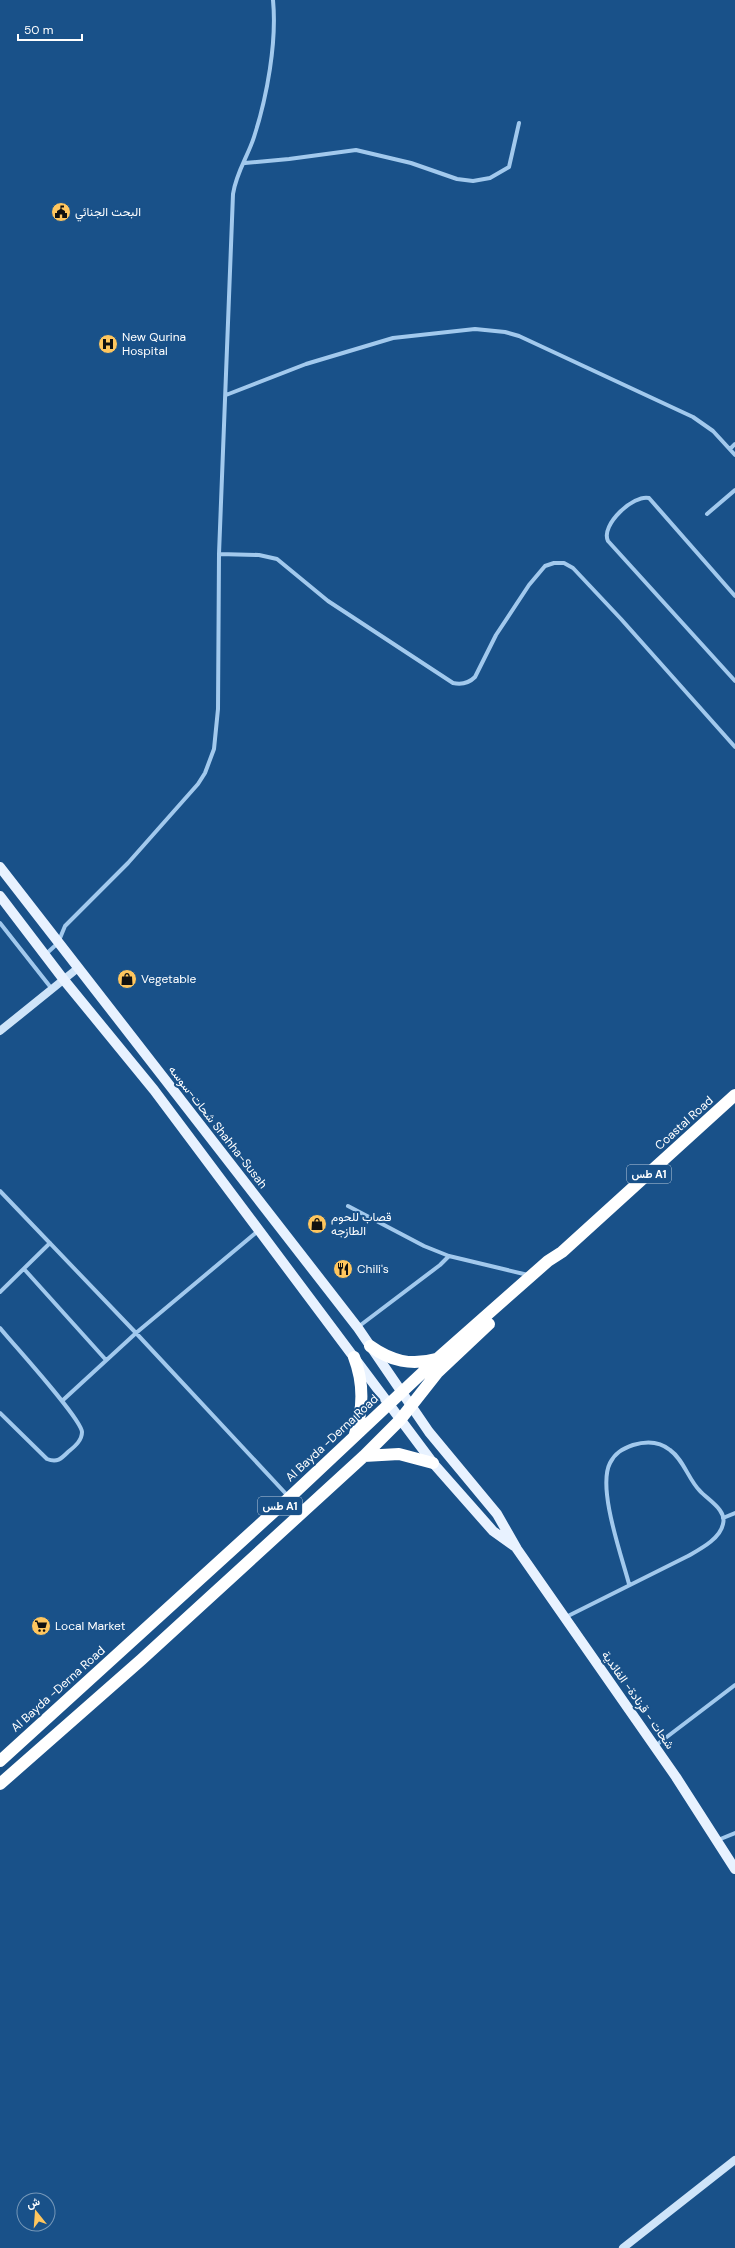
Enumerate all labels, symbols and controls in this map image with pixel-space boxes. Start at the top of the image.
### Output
scale bar [18,16,82,42]
text: 50 m [24,22,53,38]
public building icon: البحت الجنائي [50,201,72,223]
place label: البحت الجنائي [75,204,141,222]
place label: New Qurina Hospital [122,329,186,359]
hospital icon: New Qurina Hospital [97,333,119,355]
shop icon: Vegetable [116,968,138,990]
place label: Vegetable [141,971,197,987]
street label: شحات-سوسه Shahha-Susah [165,1062,271,1192]
street label: Coastal Road [652,1093,716,1153]
road number: طس A1 [627,1165,671,1183]
place label: قصاب للحوم الطازجه [331,1209,392,1239]
shop icon: قصاب للحوم الطازجه [306,1213,328,1235]
restaurant icon: Chili's [332,1258,354,1280]
place label: Chili's [357,1261,389,1277]
street label: Al Bayda -Derna Road [282,1391,382,1485]
road number: طس A1 [258,1497,302,1515]
supermarket icon: Local Market [30,1615,52,1637]
place label: Local Market [55,1618,126,1634]
street label: Al Bayda -Derna Road [8,1642,108,1736]
street label: شحات - قرنادة- الفائدية [598,1648,678,1752]
north arrow [16,2192,56,2232]
text: ش [25,2194,41,2211]

